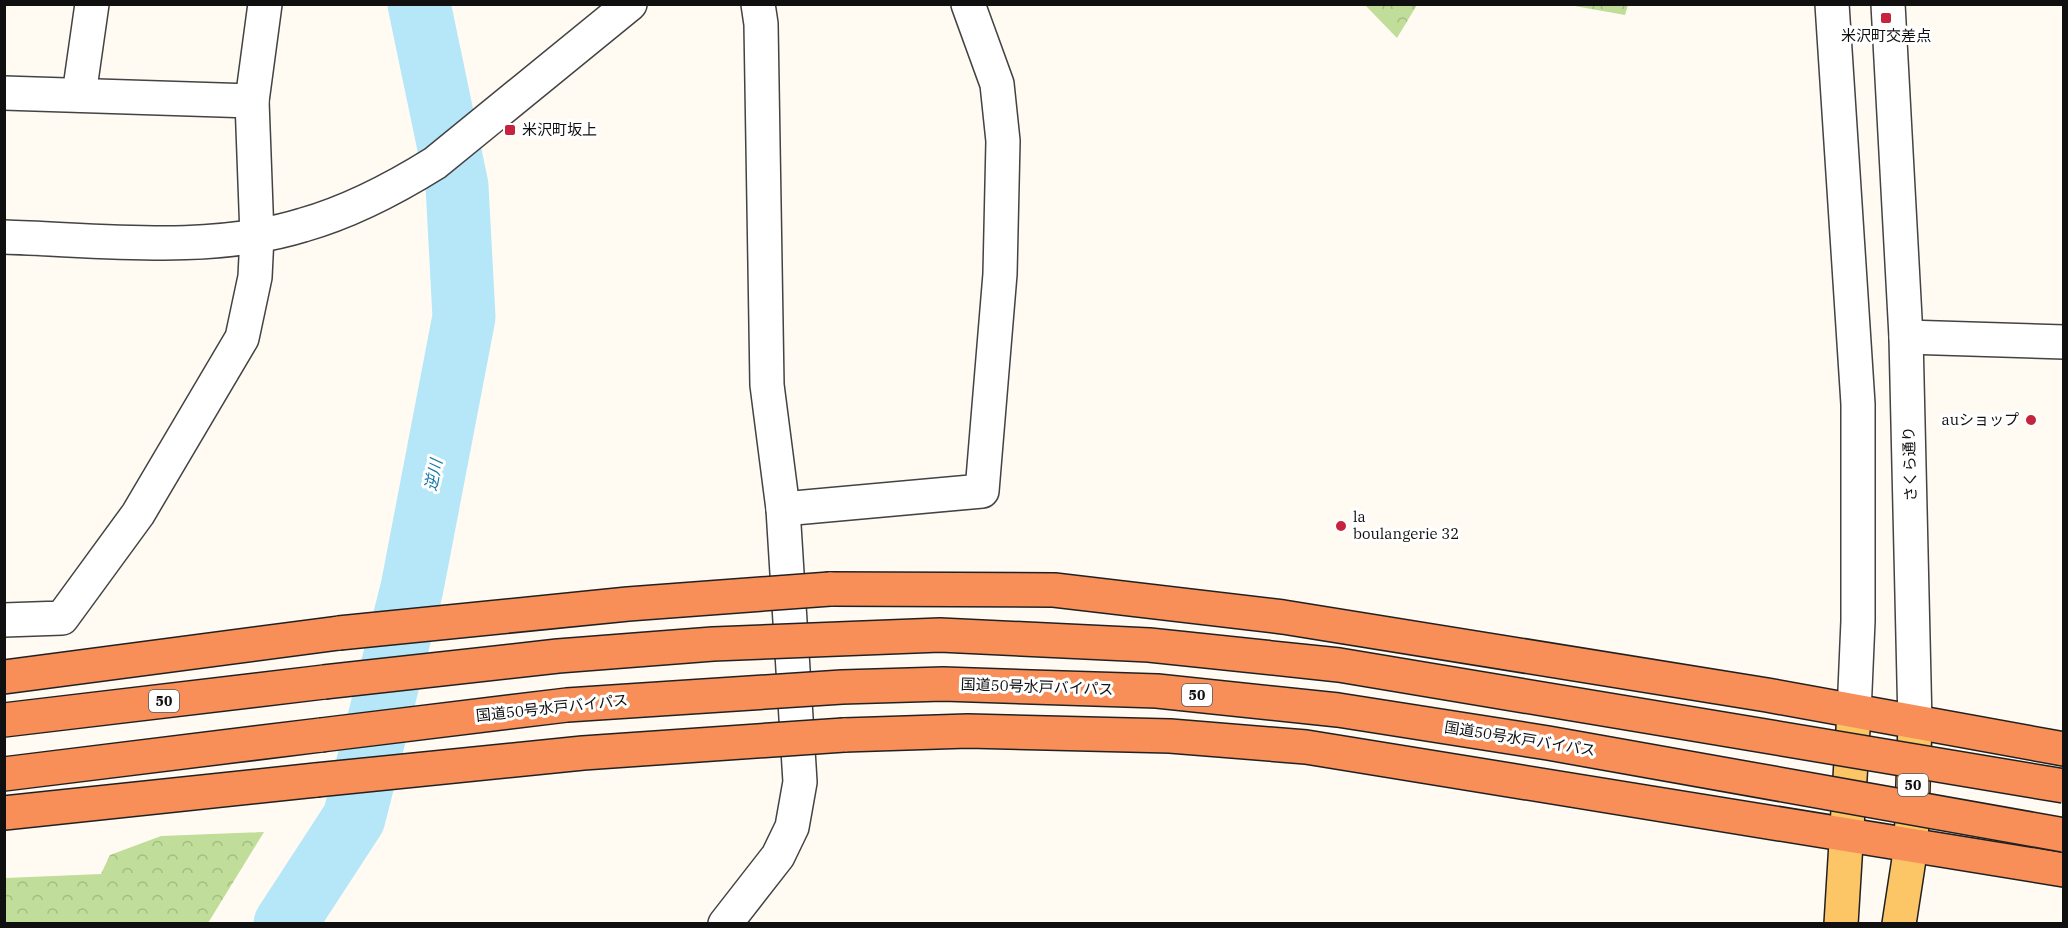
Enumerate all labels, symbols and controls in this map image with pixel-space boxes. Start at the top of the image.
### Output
marker: 米沢町交差点 [1879,11,1893,25]
place label: 米沢町交差点 [1841,26,1931,45]
place label: 米沢町坂上 [522,120,597,139]
marker: 米沢町坂上 [503,123,517,137]
place label: auショップ [1942,410,2019,429]
marker: auショップ [2024,413,2038,427]
street label: さくら通り [1899,426,1920,502]
water label: 逆川 [420,455,446,493]
place label: la boulangerie 32 [1353,507,1459,543]
marker: la boulangerie 32 [1334,519,1348,533]
street label: 国道50号水戸バイパス [960,674,1114,699]
road number: 50 [1182,684,1212,706]
road number: 50 [149,690,179,712]
street label: 国道50号水戸バイパス [475,690,629,725]
street label: 国道50号水戸バイパス [1443,717,1597,760]
road number: 50 [1898,774,1928,796]

